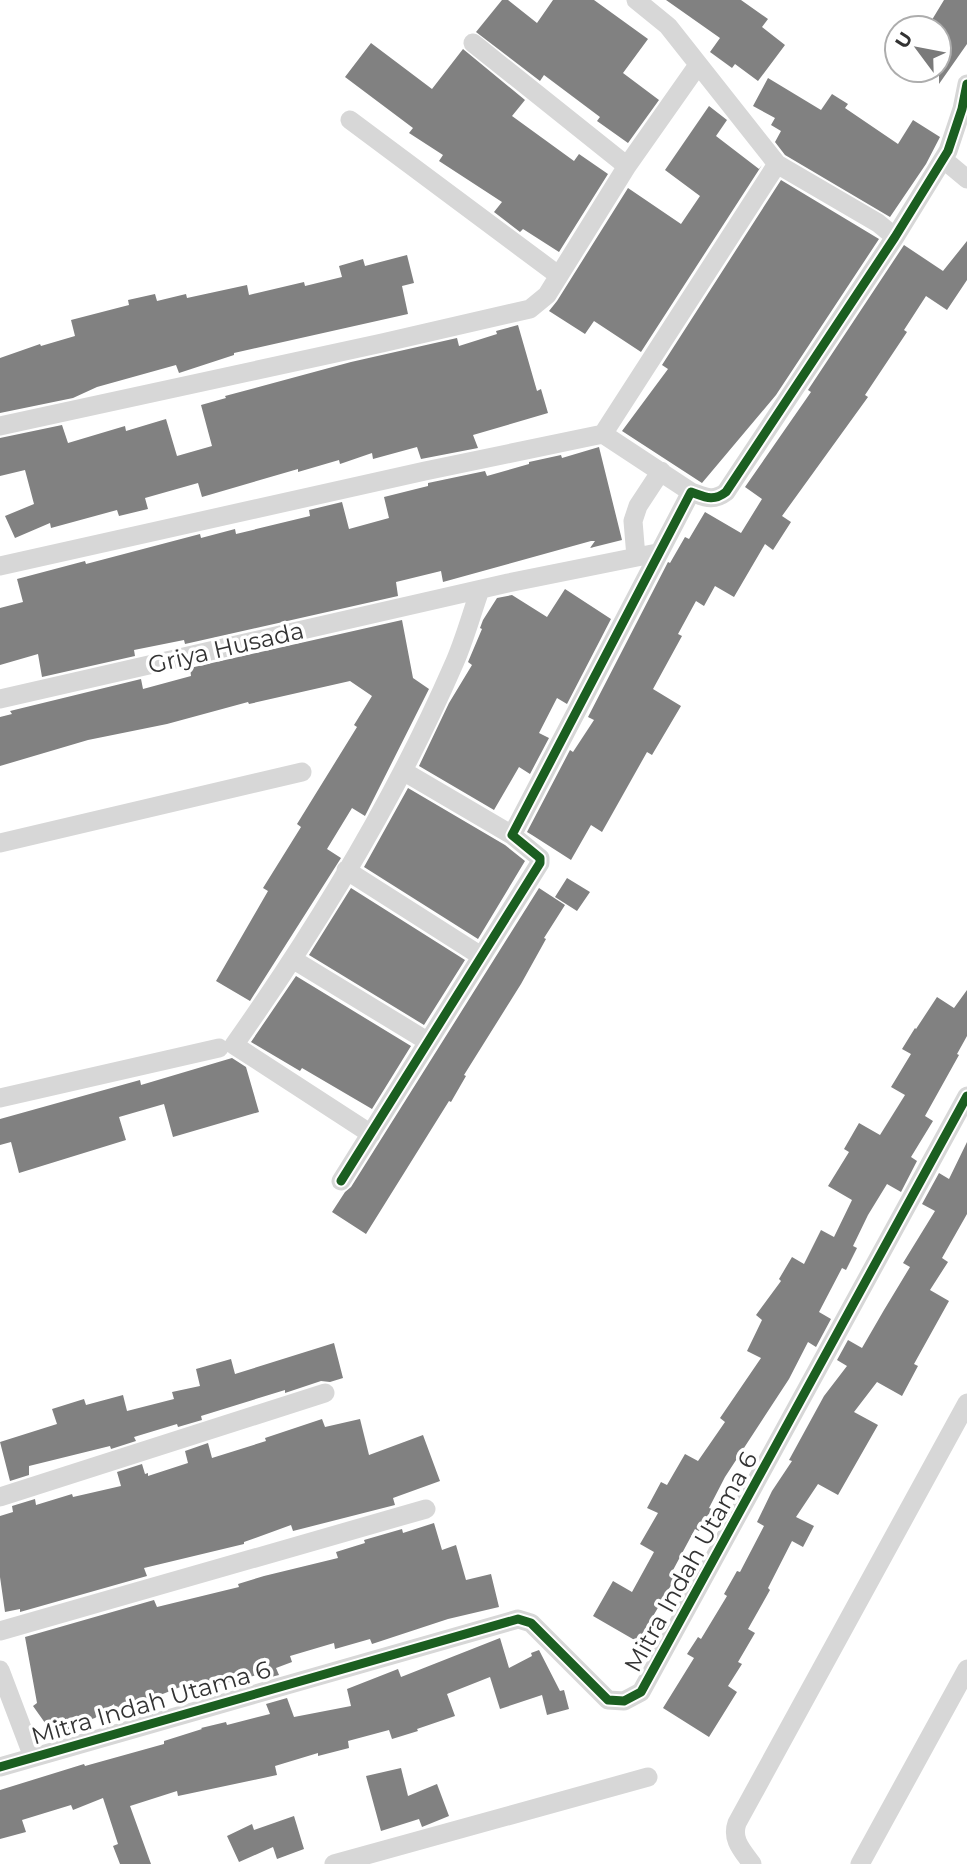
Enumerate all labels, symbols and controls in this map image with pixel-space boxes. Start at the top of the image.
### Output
north arrow [883,14,953,84]
text: U [890,28,918,53]
street label: Griya Husada [145,615,307,680]
street label: Mitra Indah Utama 6 [618,1447,763,1677]
street label: Mitra Indah Utama 6 [28,1654,274,1751]

